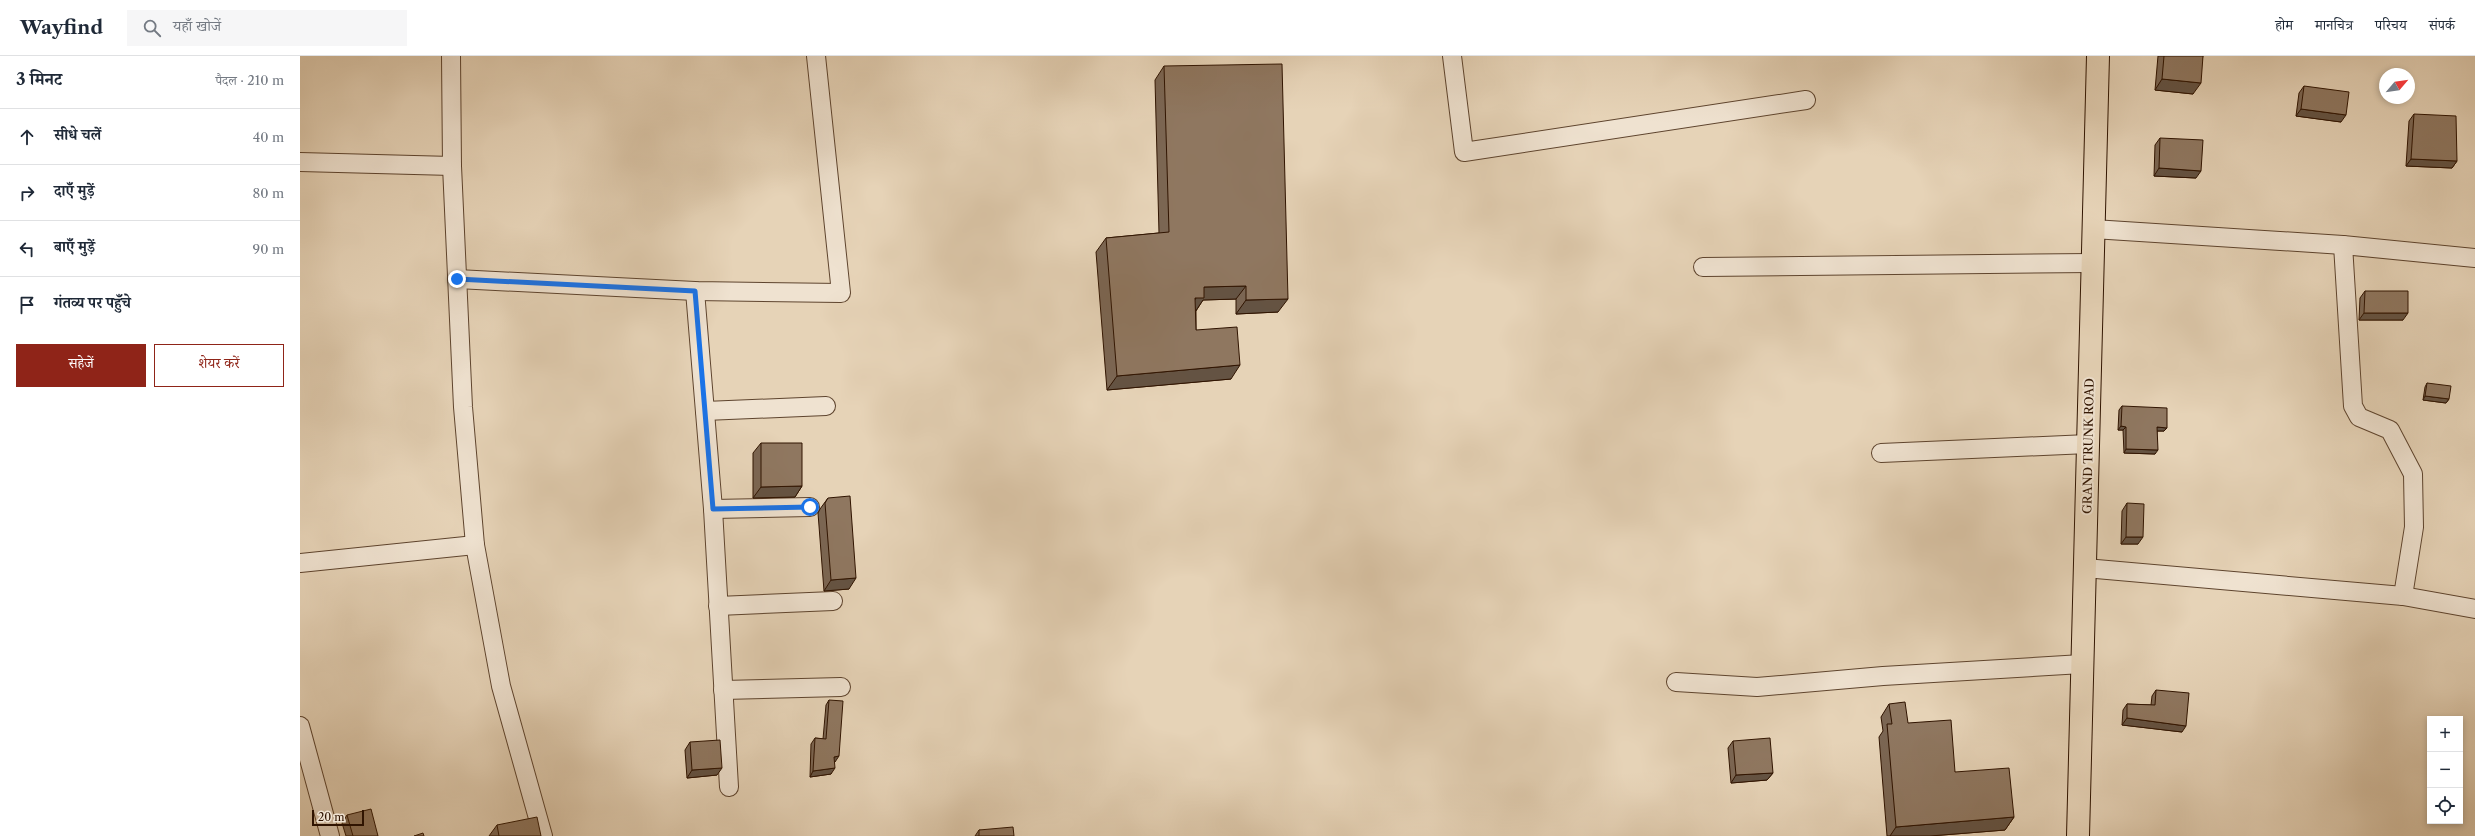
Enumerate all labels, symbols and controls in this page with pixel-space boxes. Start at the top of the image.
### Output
search box [127,10,407,46]
text: Wayfind [20,16,103,39]
text: यहाँ खोजें [173,16,221,35]
text: होम [2275,16,2293,34]
text: मानचित्र [2315,16,2353,34]
text: परिचय [2375,16,2407,34]
text: संपर्क [2429,16,2455,34]
icon: search [141,17,163,39]
north arrow [2379,68,2415,104]
text: 3 मिनट [16,69,62,89]
text: पैदल · 210 m [215,72,284,88]
text: सीधे चलें [54,125,101,144]
icon: ahead [16,126,38,148]
text: 40 m [253,129,284,145]
text: दाएँ मुड़ें [54,181,94,200]
icon: right [16,182,38,204]
text: 80 m [252,185,284,201]
text: बाएँ मुड़ें [54,237,95,256]
icon: left [16,238,38,260]
text: 90 m [253,241,284,257]
route end [448,270,466,288]
text: गंतव्य पर पहुँचे [54,293,131,312]
icon: arrive [16,294,38,316]
button: सहेजें [16,344,146,387]
button: शेयर करें [154,344,284,387]
street label: GRAND TRUNK ROAD [2079,378,2097,514]
route start [801,498,819,516]
map controls [2427,716,2463,824]
button: + [2427,716,2463,752]
button: − [2427,752,2463,788]
button: locate [2427,788,2463,824]
scale bar [312,808,364,827]
text: 20 m [318,810,344,824]

